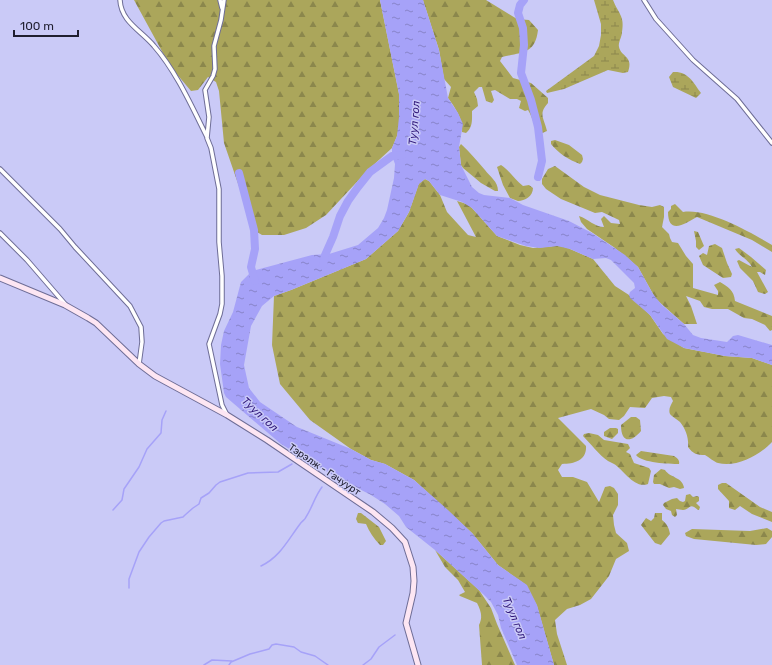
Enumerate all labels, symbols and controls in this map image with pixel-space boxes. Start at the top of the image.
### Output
scale bar [14,12,78,38]
text: 100 m [20,19,54,33]
water label: Туул гол [406,100,423,146]
water label: Туул гол [239,394,281,435]
street label: Тэрэлж - Гачуурт [286,441,363,498]
water label: Туул гол [500,595,529,642]

